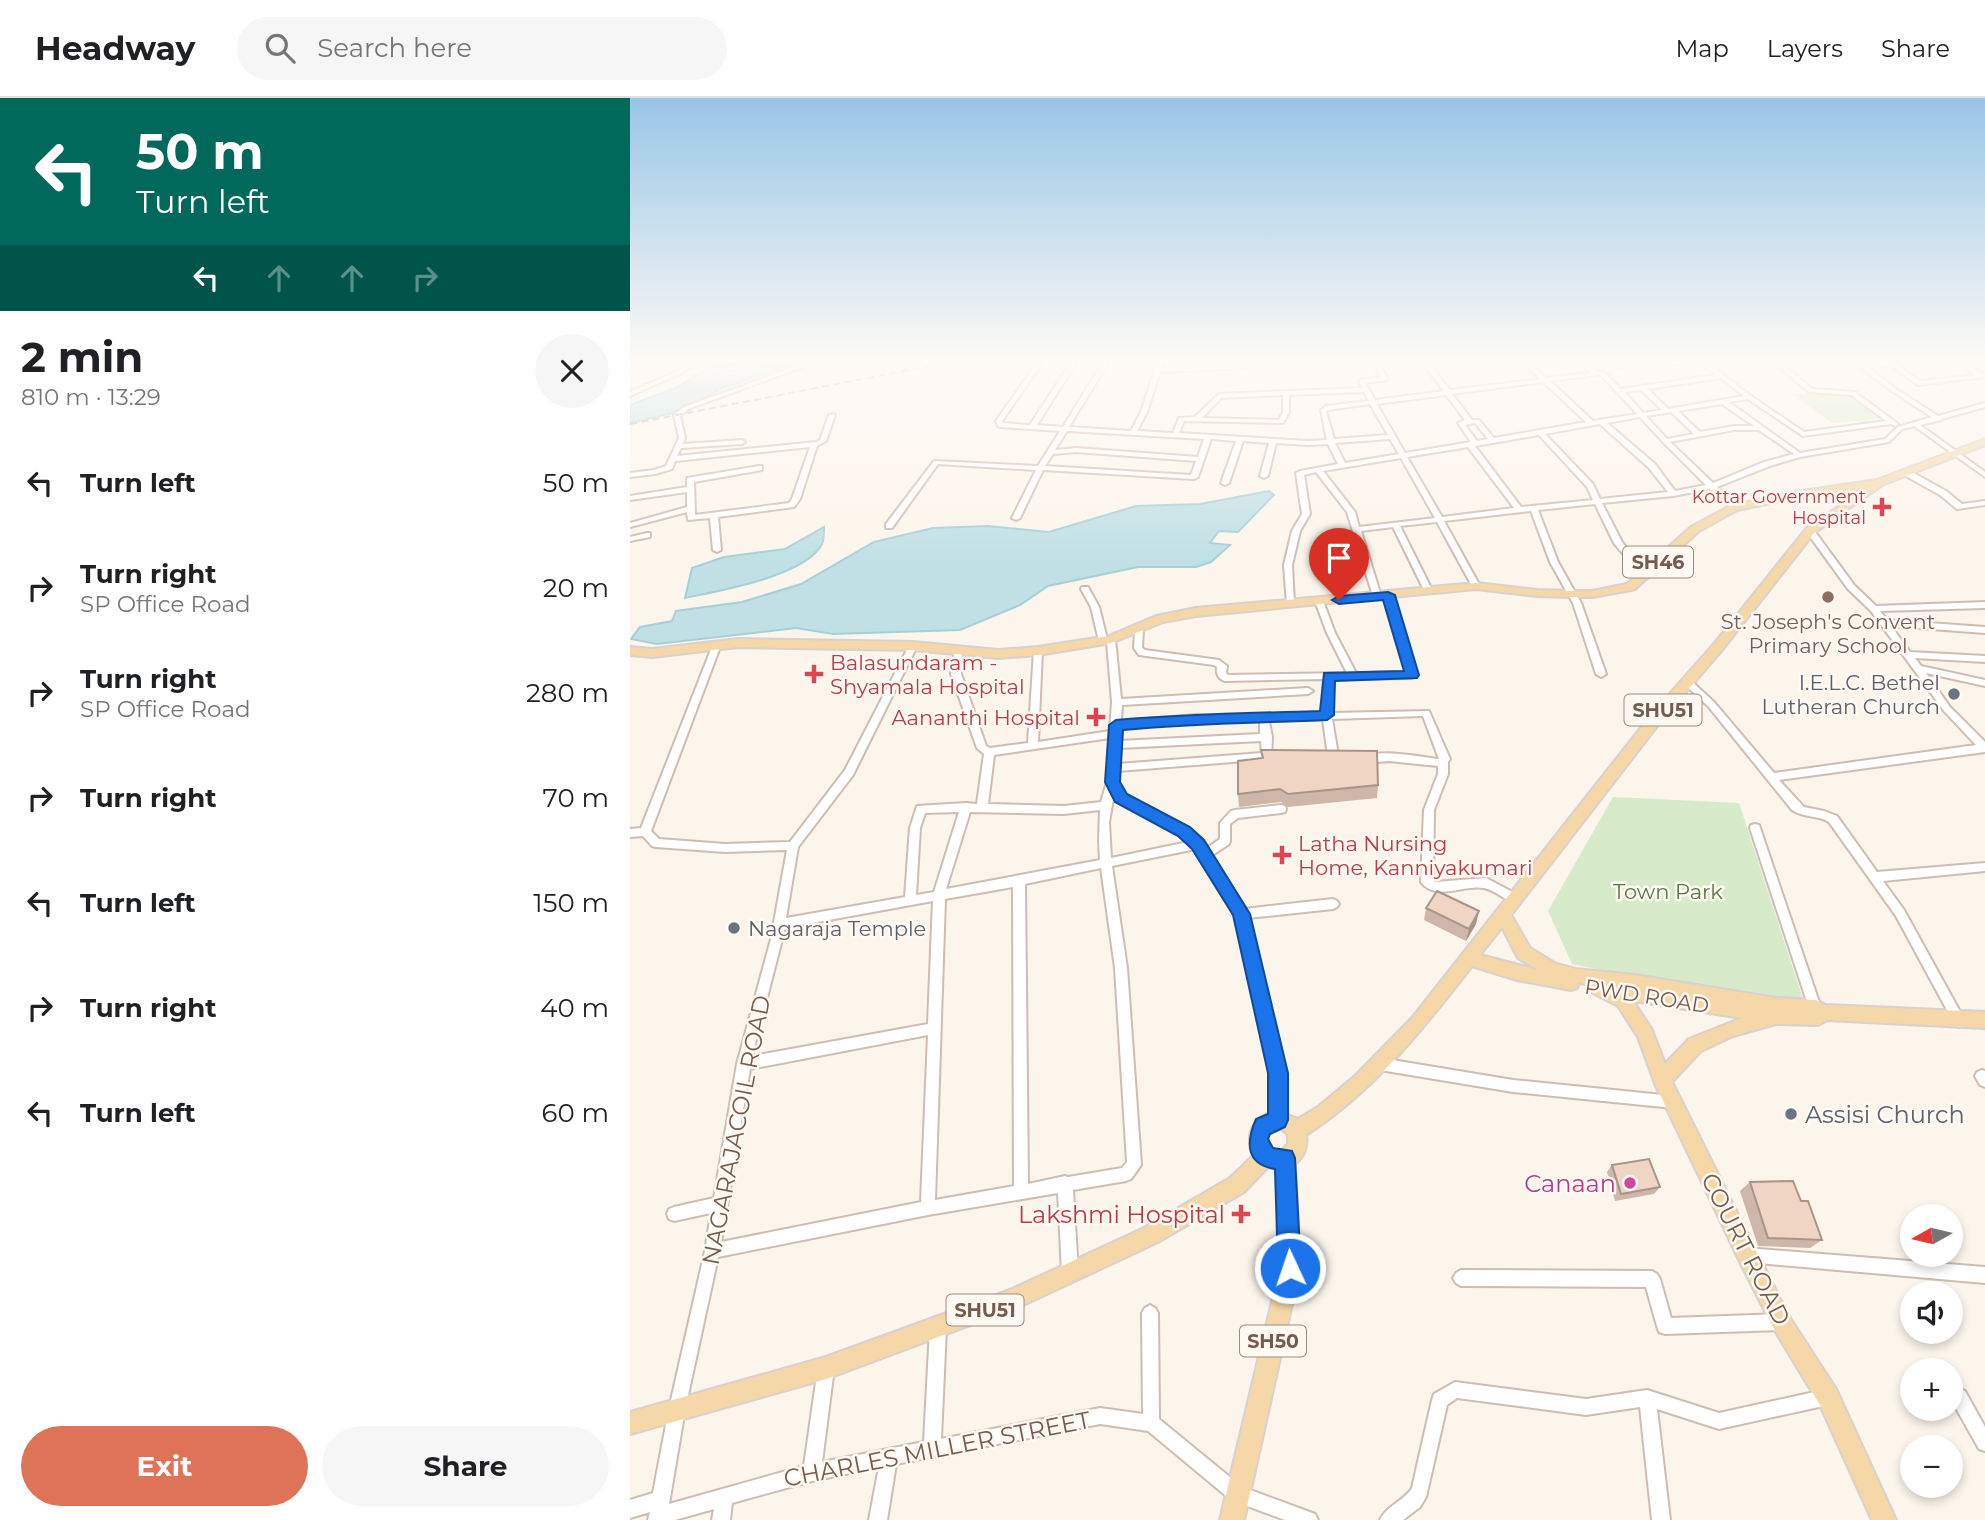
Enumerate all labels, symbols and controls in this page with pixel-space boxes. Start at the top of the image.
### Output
search box [237,17,727,80]
text: Headway [35,28,195,68]
icon: search [261,29,299,67]
text: Search here [317,32,472,64]
text: Map [1675,34,1729,63]
text: Layers [1767,34,1843,63]
text: Share [1881,34,1950,63]
text: 50 m [136,122,264,181]
icon: left [21,126,112,217]
text: Turn left [136,182,270,221]
icon: left [187,259,225,297]
icon: ahead [260,259,298,297]
icon: ahead [333,259,371,297]
icon: right [406,259,444,297]
text: 2 min [21,331,143,383]
button: close [535,334,609,408]
text: 810 m · 13:29 [21,383,161,411]
icon: left [21,464,59,502]
text: Turn left [80,467,196,499]
text: 50 m [543,467,609,499]
place label: Kottar Government Hospital [1692,486,1866,529]
marker: Kottar Government Hospital [1872,497,1892,517]
pin [1309,528,1369,600]
icon: arrive [1320,539,1358,577]
road number: SH46 [1623,547,1693,578]
text: Turn right [80,558,216,590]
icon: right [21,569,59,607]
text: 20 m [543,572,609,604]
marker: St. Joseph's Convent Primary School [1820,589,1836,605]
text: SP Office Road [80,590,251,618]
place label: St. Joseph's Convent Primary School [1721,609,1935,658]
place label: Balasundaram - Shyamala Hospital [830,650,1025,699]
text: Turn right [80,663,216,695]
marker: Balasundaram - Shyamala Hospital [804,664,824,684]
place label: I.E.L.C. Bethel Lutheran Church [1761,670,1940,719]
icon: right [21,674,59,712]
text: 280 m [526,677,609,709]
marker: I.E.L.C. Bethel Lutheran Church [1946,686,1962,702]
road number: SHU51 [1625,694,1702,726]
text: SP Office Road [80,695,251,723]
place label: Aananthi Hospital [892,705,1080,730]
marker: Aananthi Hospital [1086,707,1106,727]
icon: right [21,779,59,817]
text: Turn right [80,782,216,814]
text: 70 m [543,782,609,814]
place label: Latha Nursing Home, Kanniyakumari [1298,831,1533,880]
marker: Latha Nursing Home, Kanniyakumari [1272,845,1292,865]
park label: Town Park [1613,879,1723,904]
icon: left [21,884,59,922]
text: Turn left [80,887,196,919]
text: 150 m [533,887,609,919]
place label: Nagaraja Temple [748,916,926,941]
marker: Nagaraja Temple [726,920,742,936]
street label: PWD ROAD [1583,974,1711,1018]
icon: right [21,989,59,1027]
text: Turn right [80,992,216,1024]
text: 40 m [540,992,609,1024]
street label: NAGARAJACOIL ROAD [696,993,776,1267]
icon: left [21,1094,59,1132]
text: Turn left [80,1097,196,1129]
text: 60 m [542,1097,609,1129]
place label: Assisi Church [1805,1100,1965,1129]
marker: Assisi Church [1783,1106,1799,1122]
street label: COURT ROAD [1695,1168,1797,1330]
place label: Canaan [1524,1169,1616,1198]
marker: Canaan [1622,1175,1638,1191]
place label: Lakshmi Hospital [1018,1200,1225,1229]
marker: Lakshmi Hospital [1231,1204,1251,1224]
north arrow [1900,1204,1964,1267]
map controls [1900,1204,1963,1498]
position arrow [1253,1231,1327,1305]
button: sound [1900,1281,1963,1344]
road number: SHU51 [946,1294,1024,1326]
road number: SH50 [1240,1326,1306,1357]
button: + [1900,1358,1963,1421]
street label: CHARLES MILLER STREET [781,1405,1093,1493]
button: Exit [21,1426,308,1506]
button: Share [322,1426,609,1506]
button: − [1900,1435,1963,1498]

